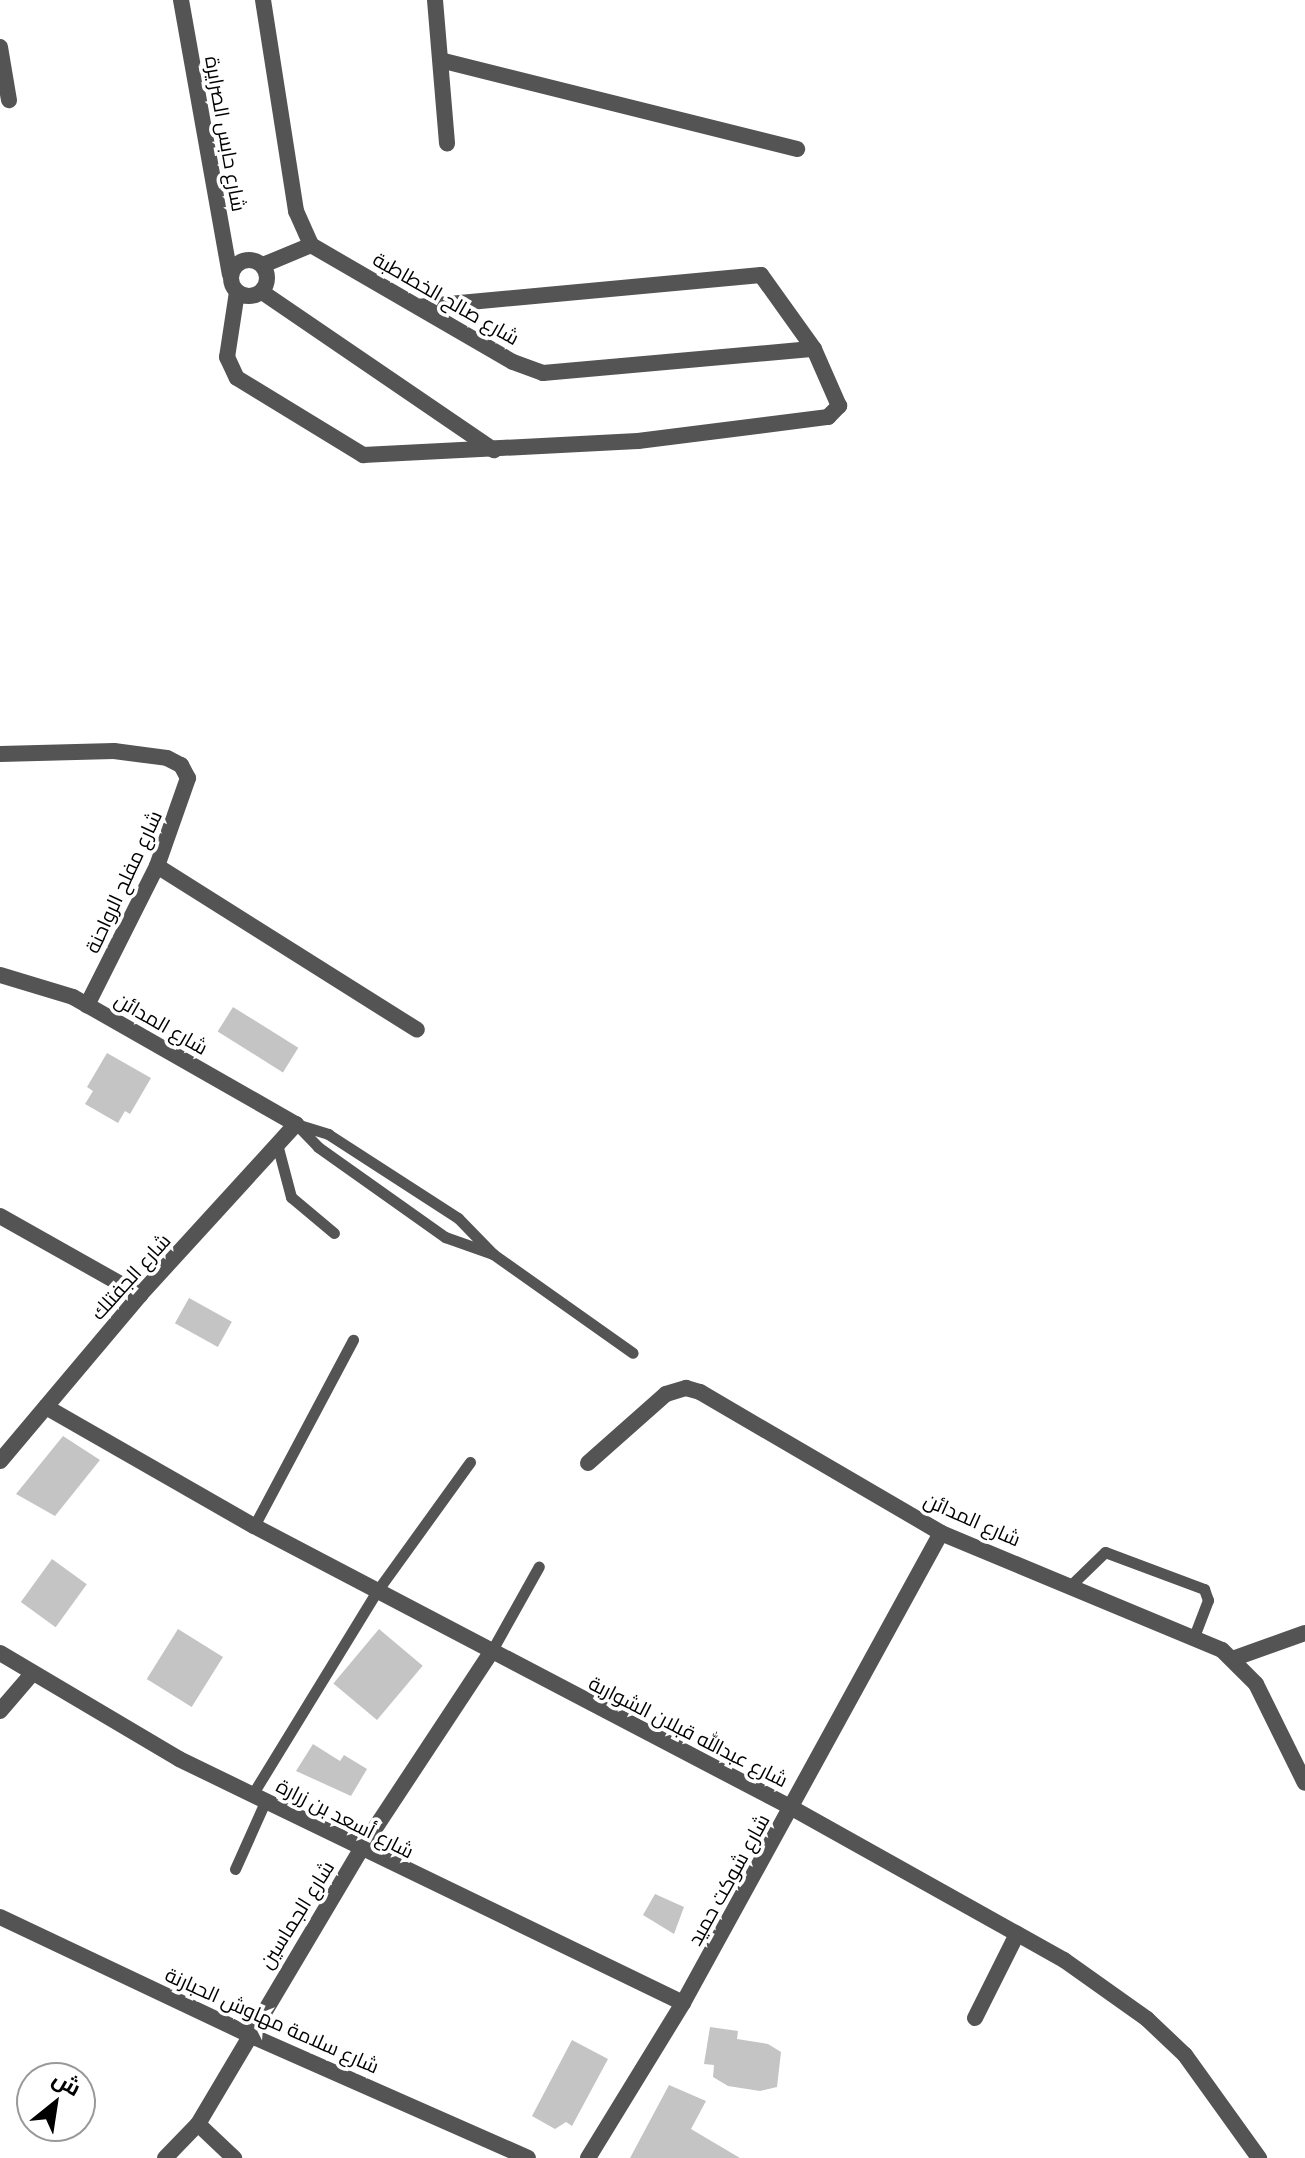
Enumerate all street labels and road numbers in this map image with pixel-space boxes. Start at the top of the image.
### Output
street label: شارع حابس الصرايرة [200,54,250,214]
street label: شارع صالح الخطاطبة [369,247,523,351]
street label: شارع مفلح الرواحنة [80,807,168,957]
street label: شارع المدائن [110,988,212,1060]
street label: شارع الجفتلك [86,1229,176,1325]
street label: شارع المدائن [920,1488,1024,1552]
street label: شارع عبدالله قبلان الشواربة [584,1671,792,1793]
street label: شارع أسعد بن زرارة [272,1774,418,1864]
street label: شارع شوكت حميد [683,1810,775,1950]
street label: شارع الجماسين [254,1857,340,1973]
street label: شارع سلامة مهاوش الحبارنة [161,1963,383,2079]

